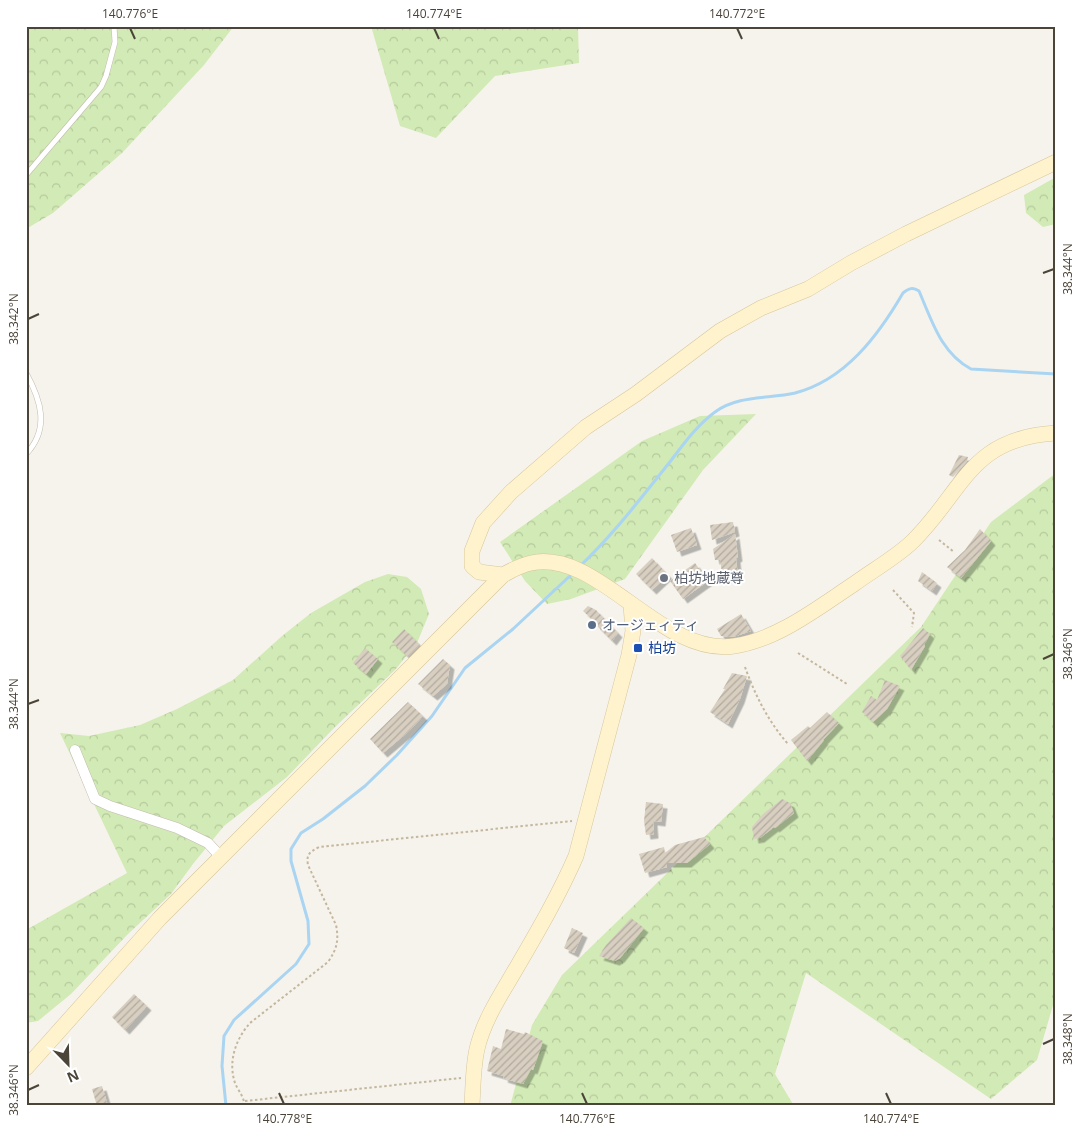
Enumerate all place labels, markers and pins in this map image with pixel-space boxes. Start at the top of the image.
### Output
place label: 柏坊地蔵尊 [674,568,744,587]
marker: 柏坊地蔵尊 [658,572,670,584]
place label: オージェィティ [602,615,699,634]
marker: オージェィティ [586,619,598,631]
place label: 柏坊 [648,638,676,657]
marker: 柏坊 [632,642,644,654]

